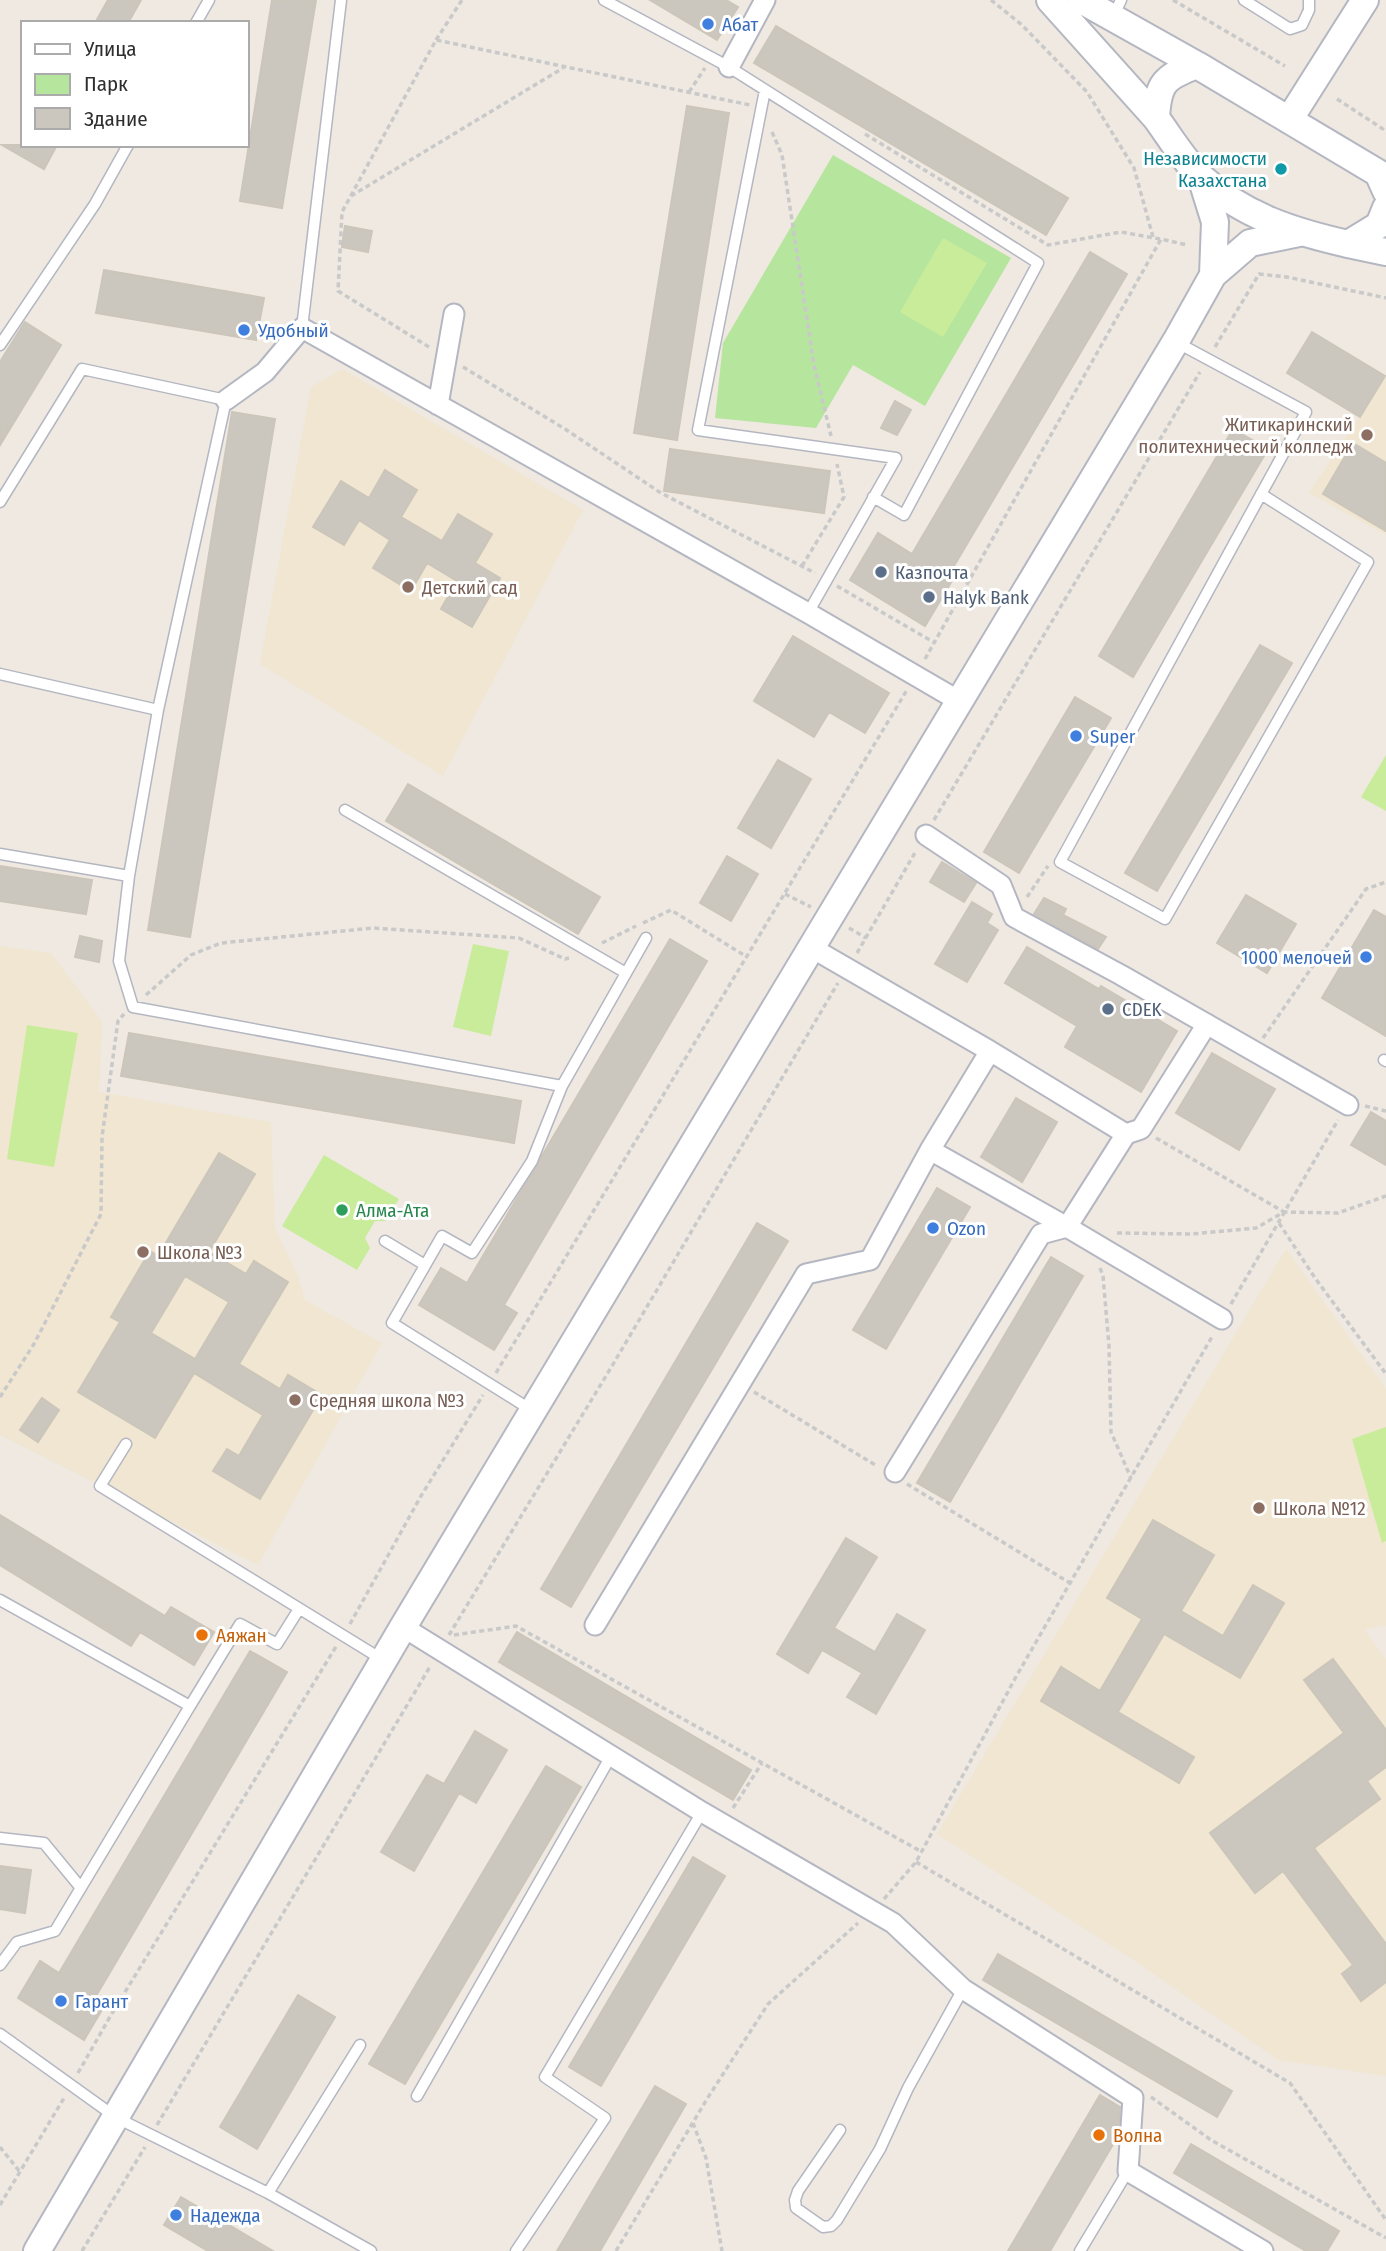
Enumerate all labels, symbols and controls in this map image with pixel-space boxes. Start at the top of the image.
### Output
place label: Абат [722,13,759,36]
marker: Абат [700,16,716,32]
legend [21,21,248,147]
text: Улица [83,36,137,62]
text: Парк [84,71,128,97]
text: Здание [84,106,148,132]
place label: Независимости Казахстана [1143,147,1267,192]
marker: Независимости Казахстана [1273,161,1289,177]
place label: Удобный [257,319,329,342]
marker: Удобный [236,322,252,338]
place label: Житикаринский политехнический колледж [1138,413,1353,458]
marker: Житикаринский политехнический колледж [1359,427,1375,443]
place label: Казпочта [895,561,969,584]
marker: Казпочта [873,564,889,580]
place label: Детский сад [421,576,518,599]
marker: Детский сад [400,579,416,595]
place label: Halyk Bank [943,586,1029,609]
marker: Halyk Bank [921,589,937,605]
place label: Super [1090,725,1136,748]
marker: Super [1068,728,1084,744]
place label: 1000 мелочей [1241,946,1352,969]
marker: 1000 мелочей [1358,949,1374,965]
place label: CDEK [1122,998,1163,1021]
marker: CDEK [1100,1001,1116,1017]
place label: Алма-Ата [356,1199,429,1222]
marker: Алма-Ата [334,1202,350,1218]
place label: Ozon [947,1217,986,1240]
marker: Ozon [925,1220,941,1236]
place label: Школа №3 [157,1241,242,1264]
marker: Школа №3 [135,1244,151,1260]
place label: Средняя школа №3 [309,1389,464,1412]
marker: Средняя школа №3 [287,1392,303,1408]
place label: Школа №12 [1273,1497,1366,1520]
marker: Школа №12 [1251,1500,1267,1516]
place label: Аяжан [216,1624,267,1647]
marker: Аяжан [194,1627,210,1643]
place label: Гарант [75,1990,129,2013]
marker: Гарант [53,1993,69,2009]
place label: Волна [1113,2124,1162,2147]
marker: Волна [1091,2127,1107,2143]
place label: Надежда [190,2204,261,2227]
marker: Надежда [168,2207,184,2223]

